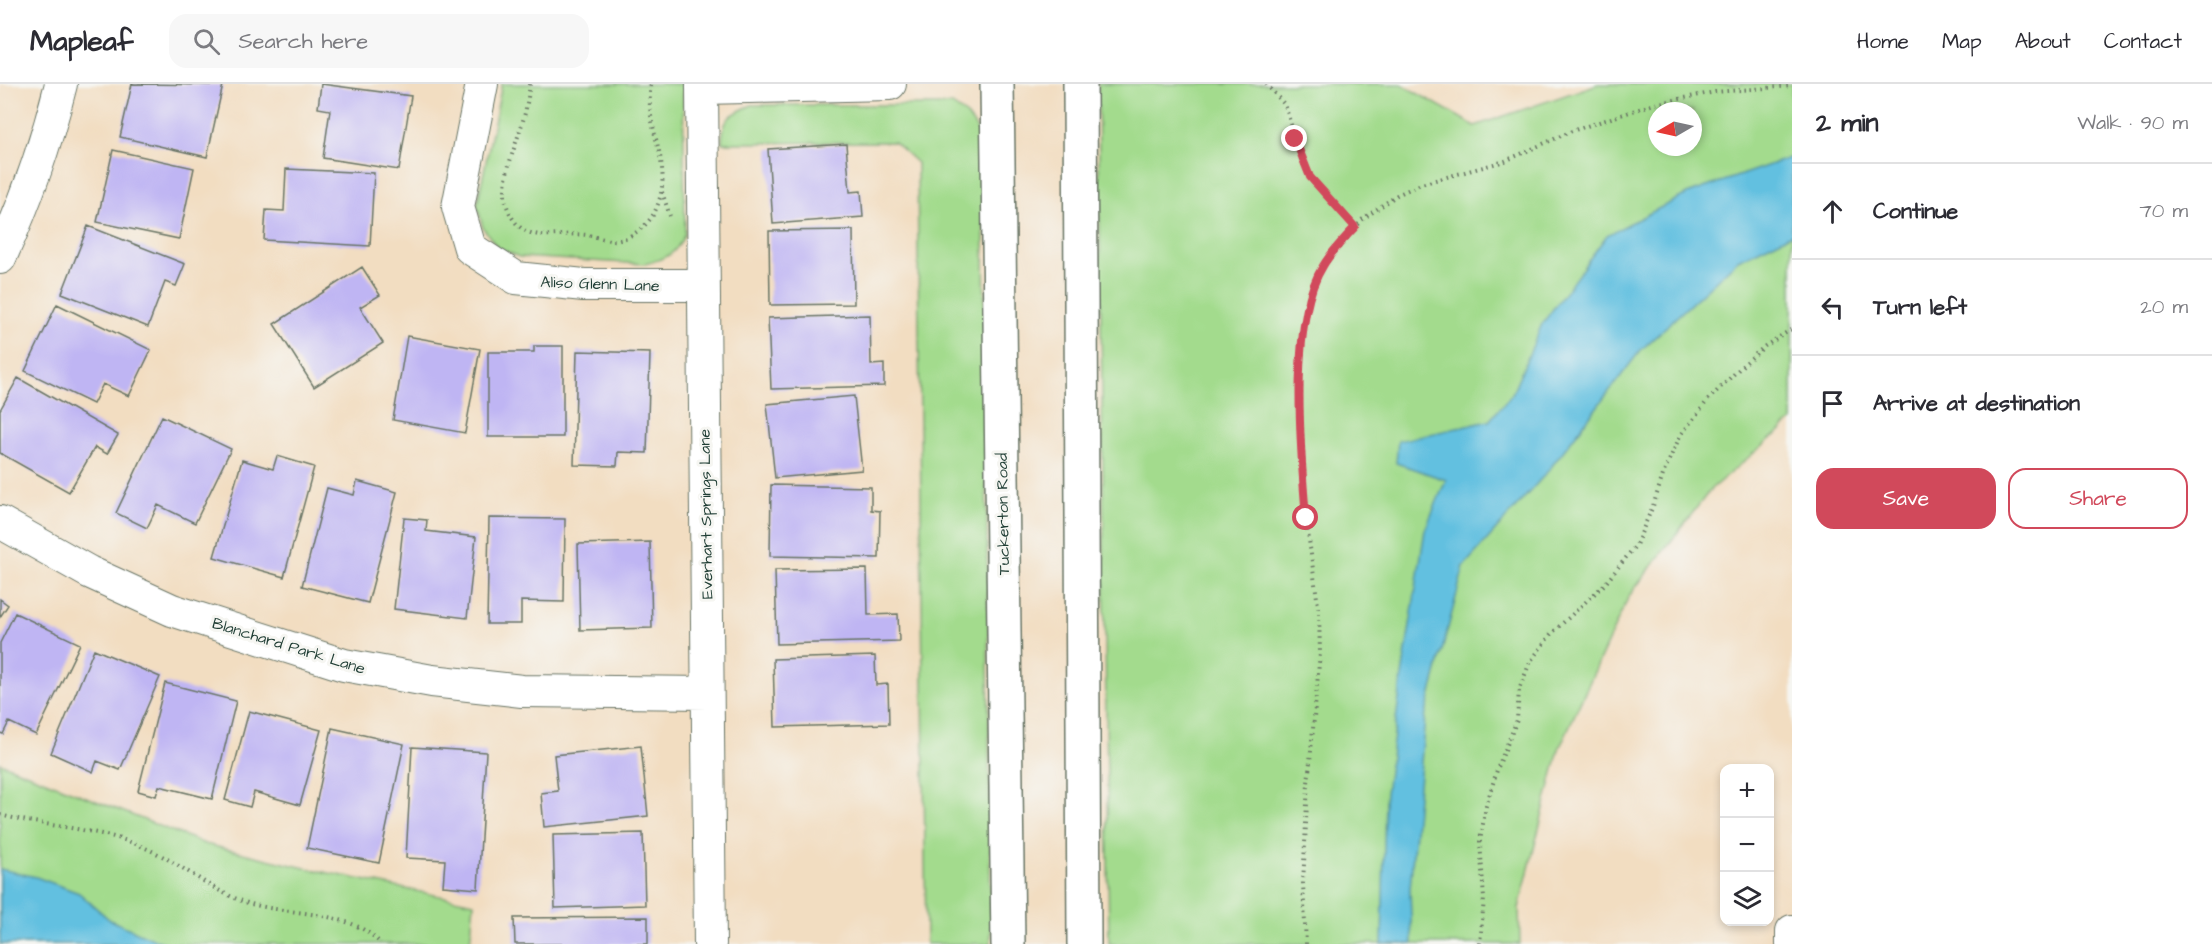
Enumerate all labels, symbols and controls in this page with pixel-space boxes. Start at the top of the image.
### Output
search box [169,14,589,68]
text: Mapleaf [30,22,133,61]
icon: search [190,25,223,58]
text: Search here [238,26,368,57]
text: Home [1857,27,1909,56]
text: Map [1942,27,1982,56]
text: About [2015,27,2071,56]
text: Contact [2104,27,2182,56]
north arrow [1648,102,1702,156]
text: 2 min [1816,105,1878,141]
text: Walk · 90 m [2077,109,2188,137]
route end [1281,125,1307,151]
icon: ahead [1816,195,1849,228]
text: Continue [1873,196,1958,227]
text: 70 m [2140,197,2188,225]
street label: Aliso Glenn Lane [540,271,660,297]
icon: left [1816,291,1849,324]
text: Turn left [1873,292,1967,323]
text: 20 m [2140,293,2188,321]
icon: arrive [1816,387,1849,420]
text: Arrive at destination [1873,388,2080,419]
street label: Everhart Springs Lane [694,428,719,599]
street label: Tuckerton Road [991,453,1015,575]
button: Save [1816,468,1996,529]
button: Share [2008,468,2188,529]
route start [1292,504,1318,530]
street label: Blanchard Park Lane [209,612,368,680]
map controls [1720,764,1774,926]
button: + [1720,764,1774,818]
button: − [1720,818,1774,872]
button: layers [1720,872,1774,926]

